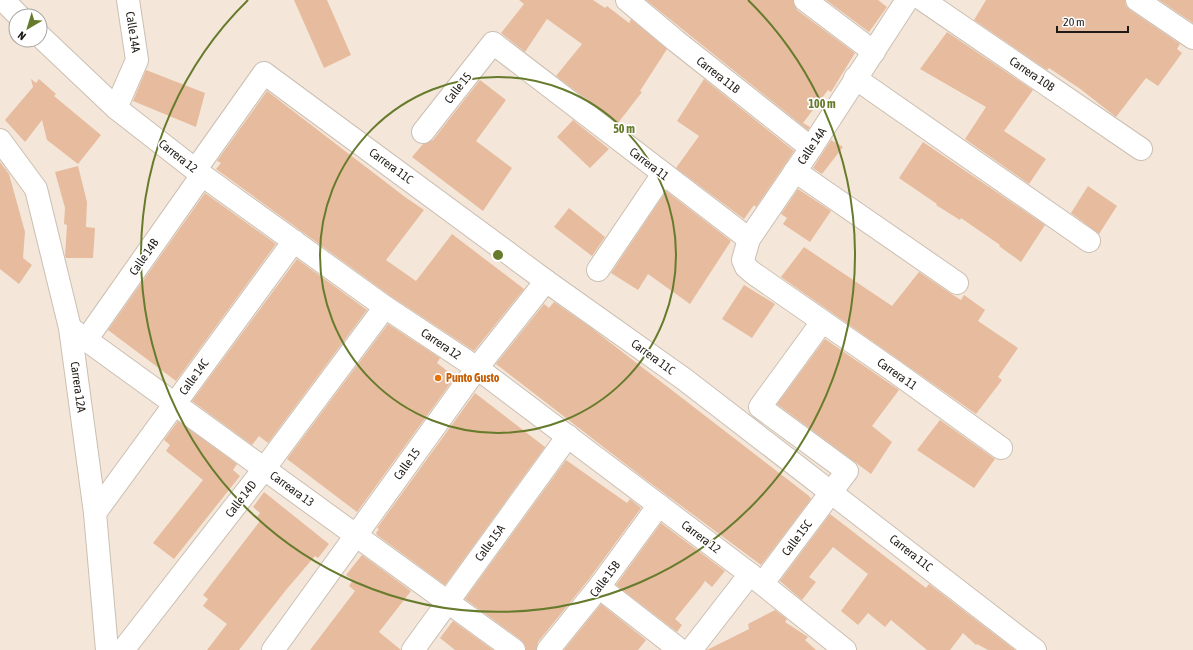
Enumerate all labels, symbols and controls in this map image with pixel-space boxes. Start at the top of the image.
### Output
north arrow [8,8,48,48]
scale bar [1057,8,1128,34]
street label: Calle 14A [123,10,143,54]
text: 20 m [1063,15,1085,29]
text: N [16,29,28,43]
street label: Carrera 11B [694,54,743,96]
street label: Carrera 10B [1007,54,1057,94]
street label: Calle 15 [442,70,474,106]
text: 100 m [808,97,836,111]
text: 50 m [613,122,635,136]
street label: Calle 14A [795,125,829,167]
street label: Carrera 12 [156,137,200,175]
street label: Carrera 11C [366,145,416,187]
street label: Carrera 11 [627,145,672,183]
street label: Calle 14B [126,236,162,278]
centre of rings [491,248,505,262]
street label: Carrera 12 [418,326,464,362]
street label: Carrera 11C [628,336,678,378]
street label: Carrera 11 [874,355,920,393]
street label: Calle 14C [176,356,212,398]
street label: Carrera 12A [68,361,89,413]
place label: Punto Gusto [446,371,500,385]
marker: Punto Gusto [433,373,443,383]
street label: Calle 15 [391,445,423,483]
street label: Carreara 13 [267,468,317,510]
street label: Calle 14D [222,478,260,520]
street label: Calle 15C [779,517,815,559]
street label: Carrera 12 [679,518,723,556]
street label: Calle 15A [472,522,508,564]
street label: Carrera 11C [887,532,936,574]
street label: Calle 15B [587,558,623,600]

